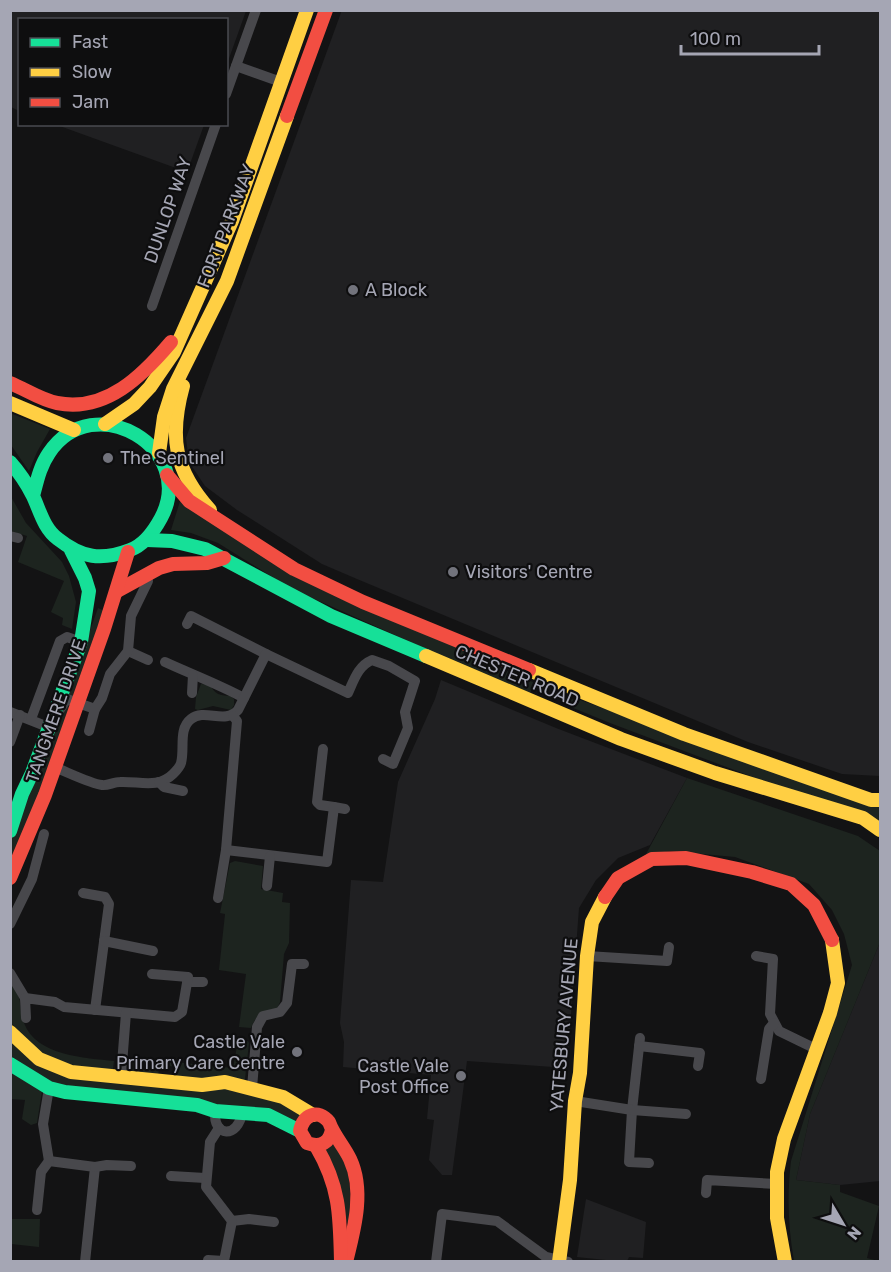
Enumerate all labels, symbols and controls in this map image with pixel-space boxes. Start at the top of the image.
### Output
legend [18,18,228,126]
scale bar [681,18,819,56]
text: 100 m [690,28,741,50]
text: Fast [72,31,108,53]
text: Slow [72,61,112,83]
text: Jam [72,91,109,113]
street label: DUNLOP WAY [139,153,197,266]
street label: FORT PARKWAY [192,161,260,291]
place label: A Block [365,279,428,301]
marker: A Block [346,283,360,297]
place label: The Sentinel [120,447,224,469]
marker: The Sentinel [101,451,115,465]
place label: Visitors' Centre [465,561,593,583]
marker: Visitors' Centre [446,565,460,579]
street label: TANGMERE DRIVE [21,636,91,786]
street label: CHESTER ROAD [452,640,582,712]
street label: YATESBURY AVENUE [545,937,583,1113]
place label: Castle Vale Primary Care Centre [116,1031,285,1074]
marker: Castle Vale Primary Care Centre [290,1045,304,1059]
place label: Castle Vale Post Office [357,1055,449,1098]
marker: Castle Vale Post Office [454,1069,468,1083]
north arrow [813,1194,873,1254]
text: N [843,1223,865,1244]

